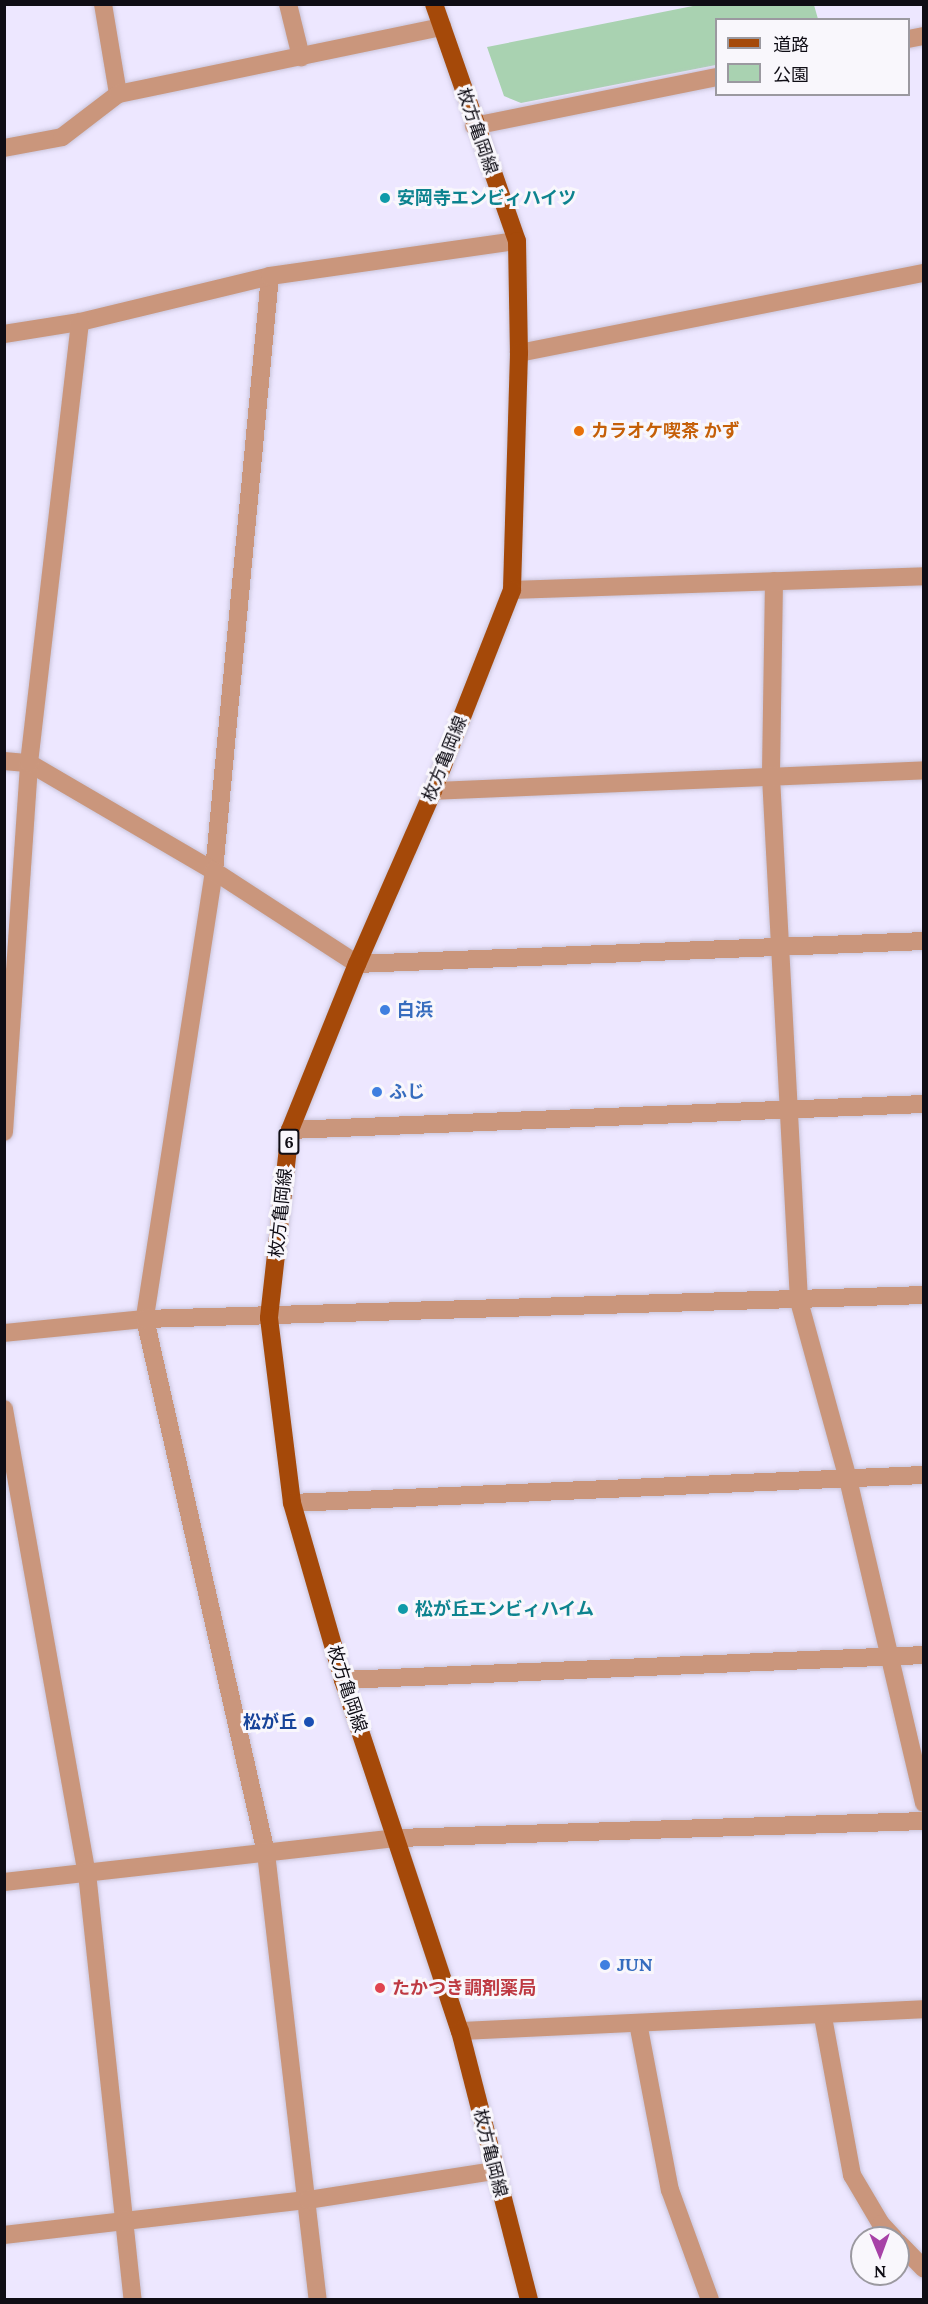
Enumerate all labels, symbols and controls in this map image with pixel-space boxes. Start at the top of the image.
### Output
legend [715,18,910,96]
text: 道路 [773,33,809,56]
text: 公園 [773,63,809,86]
street label: 枚方亀岡線 [452,85,502,177]
place label: 安岡寺エンビィハイツ [397,187,577,209]
marker: 安岡寺エンビィハイツ [378,191,392,205]
place label: カラオケ喫茶 かず [591,420,740,442]
marker: カラオケ喫茶 かず [572,424,586,438]
street label: 枚方亀岡線 [418,713,472,805]
place label: 白浜 [397,999,433,1021]
marker: 白浜 [378,1003,392,1017]
place label: ふじ [389,1081,425,1103]
marker: ふじ [370,1085,384,1099]
road number: 6 [277,1129,301,1155]
street label: 枚方亀岡線 [266,1167,296,1259]
place label: 松が丘エンビィハイム [415,1598,595,1620]
marker: 松が丘エンビィハイム [396,1602,410,1616]
street label: 枚方亀岡線 [323,1643,371,1735]
place label: 松が丘 [243,1711,297,1733]
marker: 松が丘 [302,1715,316,1729]
place label: JUN [617,1954,653,1976]
marker: JUN [598,1958,612,1972]
place label: たかつき調剤薬局 [392,1977,536,1999]
marker: たかつき調剤薬局 [373,1981,387,1995]
street label: 枚方亀岡線 [469,2107,511,2199]
north arrow [850,2226,910,2286]
text: N [874,2262,887,2282]

